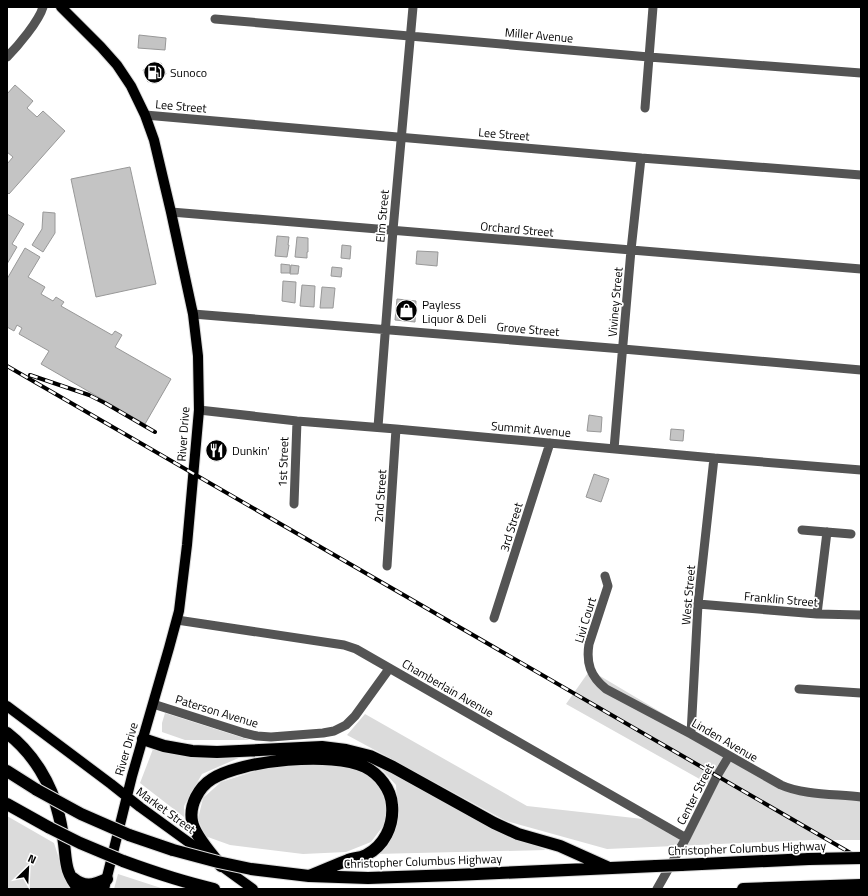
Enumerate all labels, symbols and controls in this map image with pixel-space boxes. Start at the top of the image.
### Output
street label: Miller Avenue [504,23,574,47]
fuel station icon: Sunoco [142,59,168,85]
place label: Sunoco [170,63,207,82]
street label: Lee Street [155,94,208,118]
street label: Lee Street [478,122,531,146]
street label: Elm Street [370,188,394,243]
street label: Orchard Street [480,216,555,242]
street label: Viviney Street [602,266,628,338]
place label: Payless Liquor & Deli [422,295,486,328]
shop icon: Payless Liquor & Deli [393,298,419,324]
street label: Grove Street [496,317,561,341]
street label: River Drive [172,406,194,462]
street label: Summit Avenue [490,416,572,442]
street label: 1st Street [273,436,293,487]
restaurant icon: Dunkin' [204,437,230,463]
place label: Dunkin' [232,441,270,460]
street label: 2nd Street [369,468,391,523]
street label: 3rd Street [495,499,528,554]
street label: West Street [676,564,700,626]
street label: Franklin Street [743,586,819,612]
street label: Livi Court [569,594,601,645]
street label: Chamberlain Avenue [398,654,498,722]
street label: Paterson Avenue [173,689,261,733]
street label: Linden Avenue [688,713,762,767]
street label: River Drive [109,720,143,778]
street label: Center Street [671,759,719,828]
street label: Market Street [132,782,200,839]
street label: Christopher Columbus Highway [667,836,827,860]
north arrow [8,848,48,888]
street label: Christopher Columbus Highway [343,849,503,873]
text: N [25,850,39,868]

